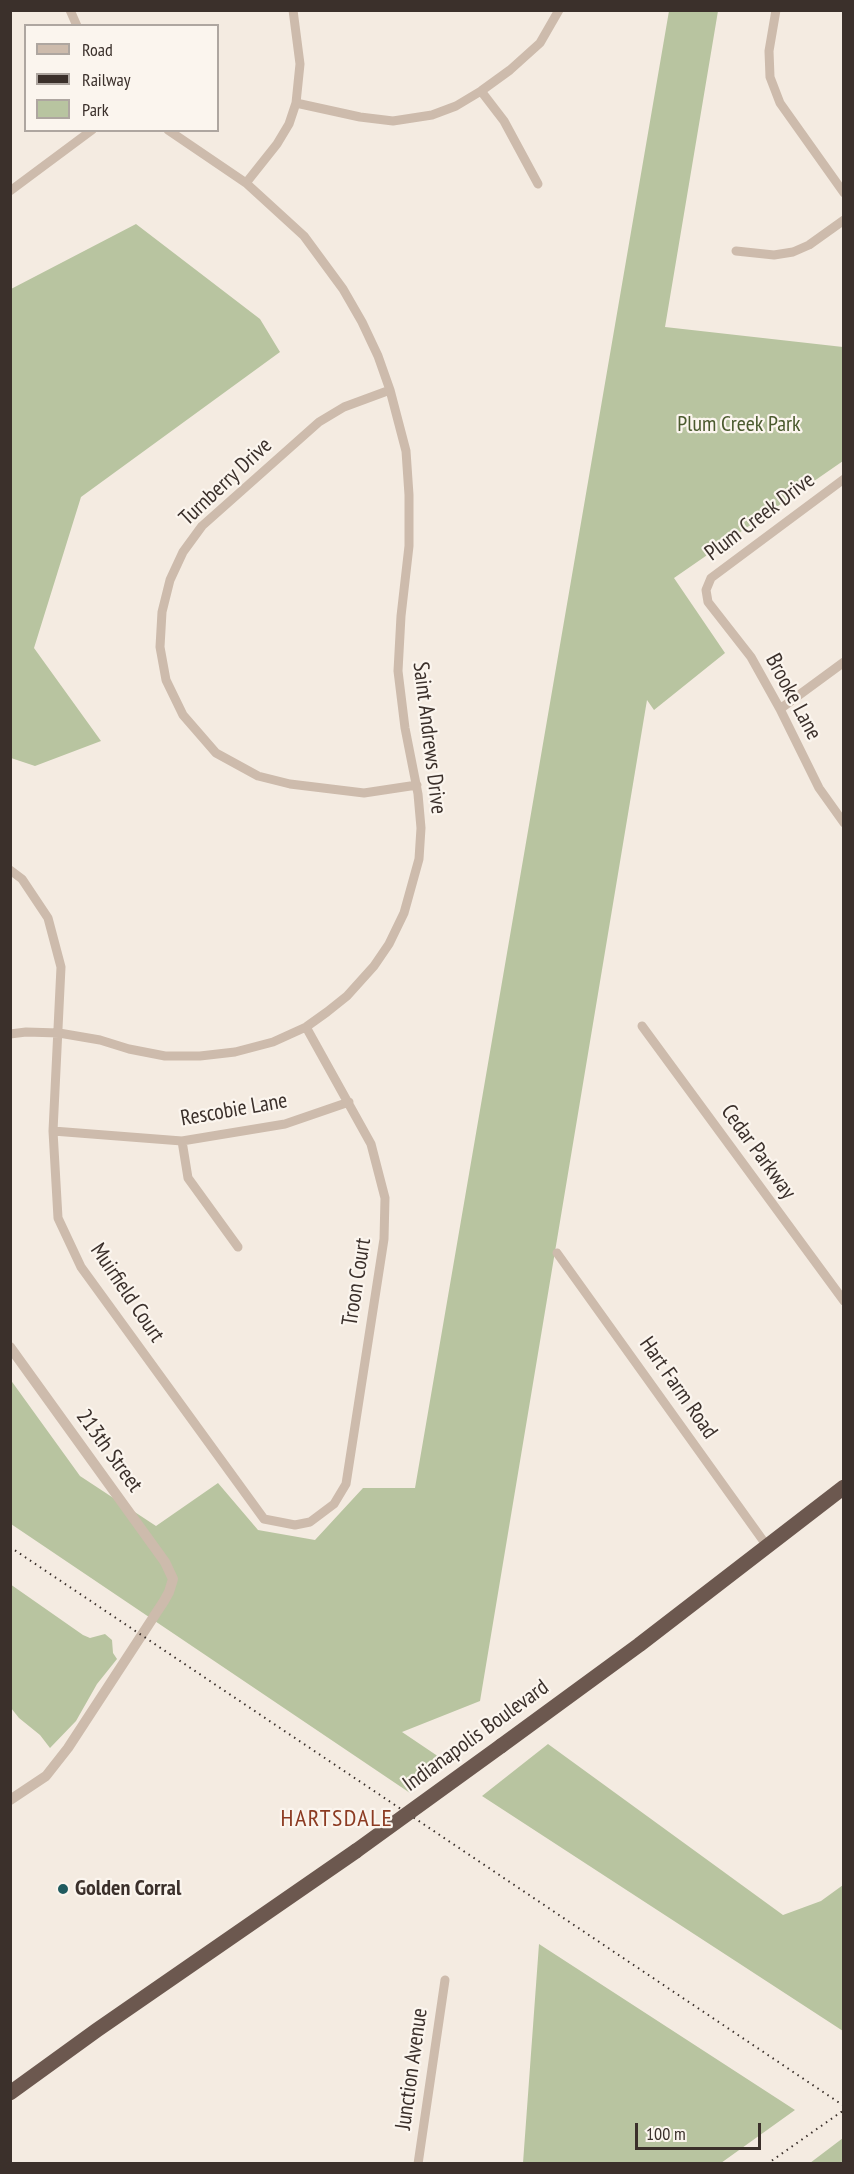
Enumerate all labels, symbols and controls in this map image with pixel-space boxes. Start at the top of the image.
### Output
legend [24,24,219,132]
text: Road [82,38,113,61]
text: Railway [82,68,131,91]
text: Park [82,98,109,121]
park label: Plum Creek Park [677,412,801,438]
street label: Turnberry Drive [174,433,278,531]
street label: Plum Creek Drive [700,467,820,567]
street label: Brooke Lane [759,649,827,745]
street label: Saint Andrews Drive [407,660,451,816]
street label: Rescobie Lane [179,1088,289,1132]
street label: Cedar Parkway [715,1100,801,1204]
street label: Troon Court [337,1236,377,1328]
street label: Muirfield Court [84,1239,170,1347]
street label: Hart Farm Road [633,1332,723,1444]
street label: 213th Street [70,1405,148,1497]
street label: Indianapolis Boulevard [398,1674,554,1798]
district label: HARTSDALE [281,1805,393,1833]
place label: Golden Corral [75,1876,181,1902]
marker: Golden Corral [56,1882,70,1896]
street label: Junction Avenue [390,2006,434,2132]
scale bar [638,2111,764,2149]
text: 100 m [646,2122,686,2145]

